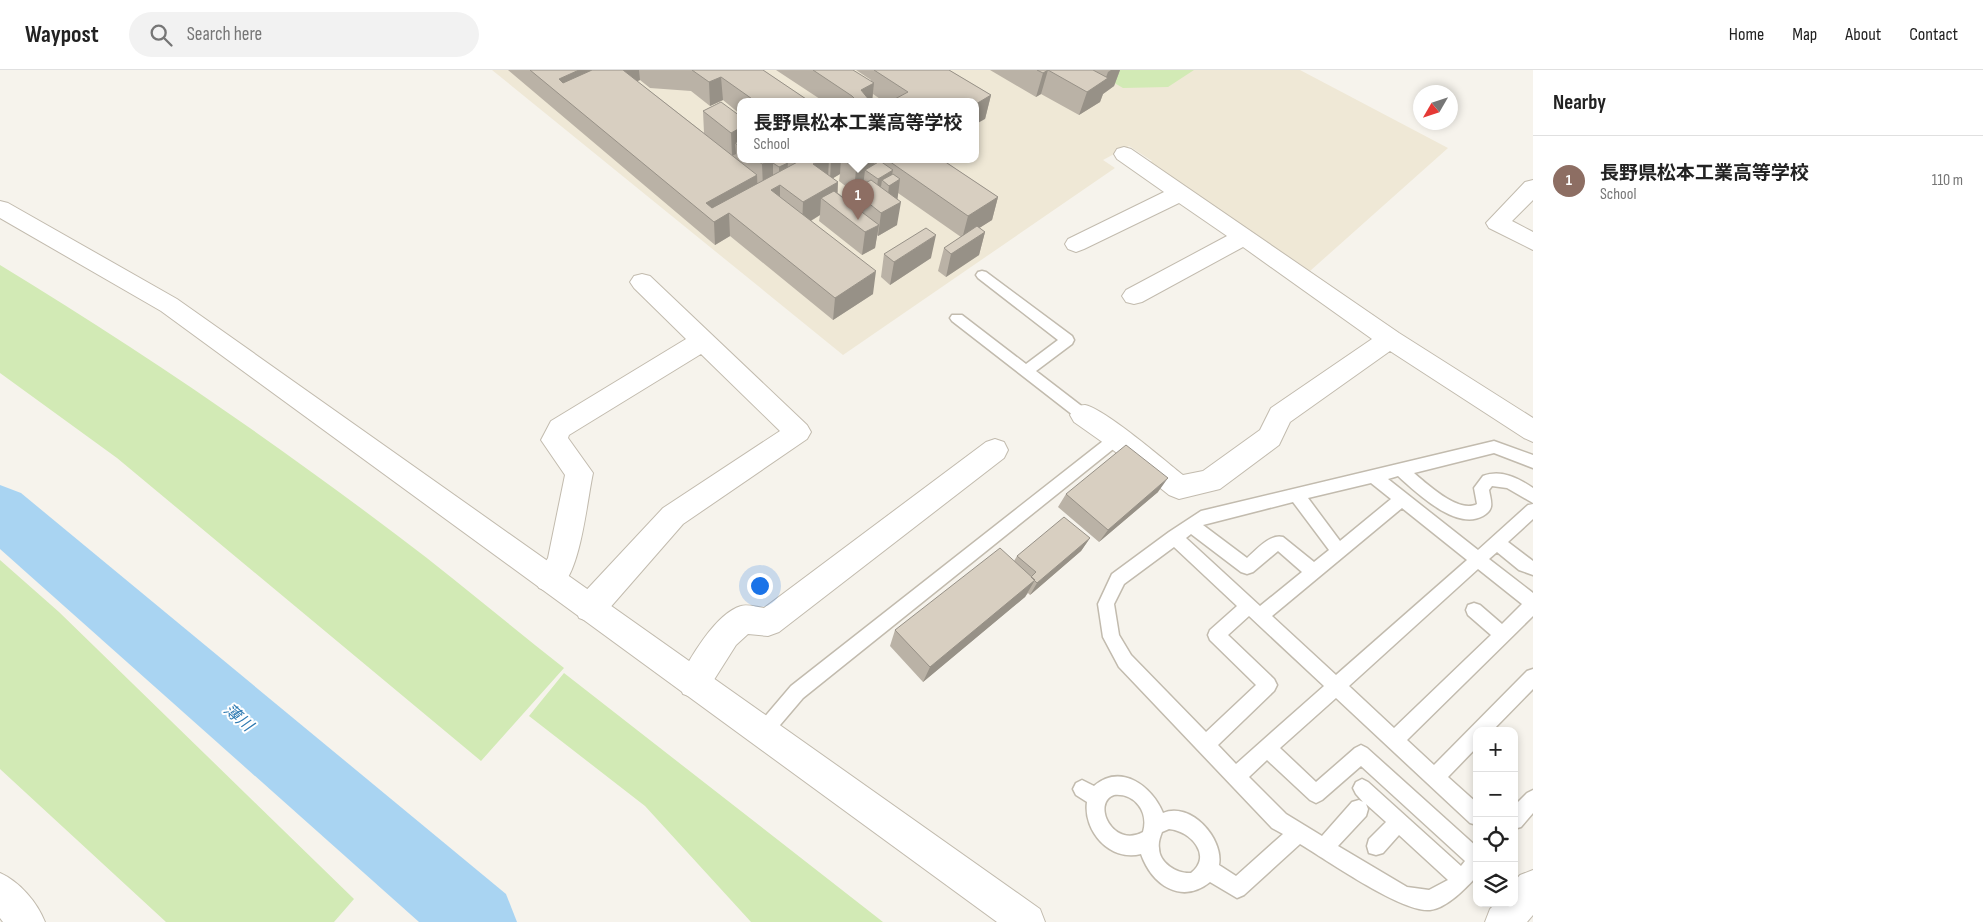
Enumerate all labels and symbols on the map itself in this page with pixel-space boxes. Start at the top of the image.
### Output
north arrow [1413,85,1458,130]
pin: 1 [842,179,874,220]
your location [747,573,773,599]
water label: 薄川 [220,700,258,737]

